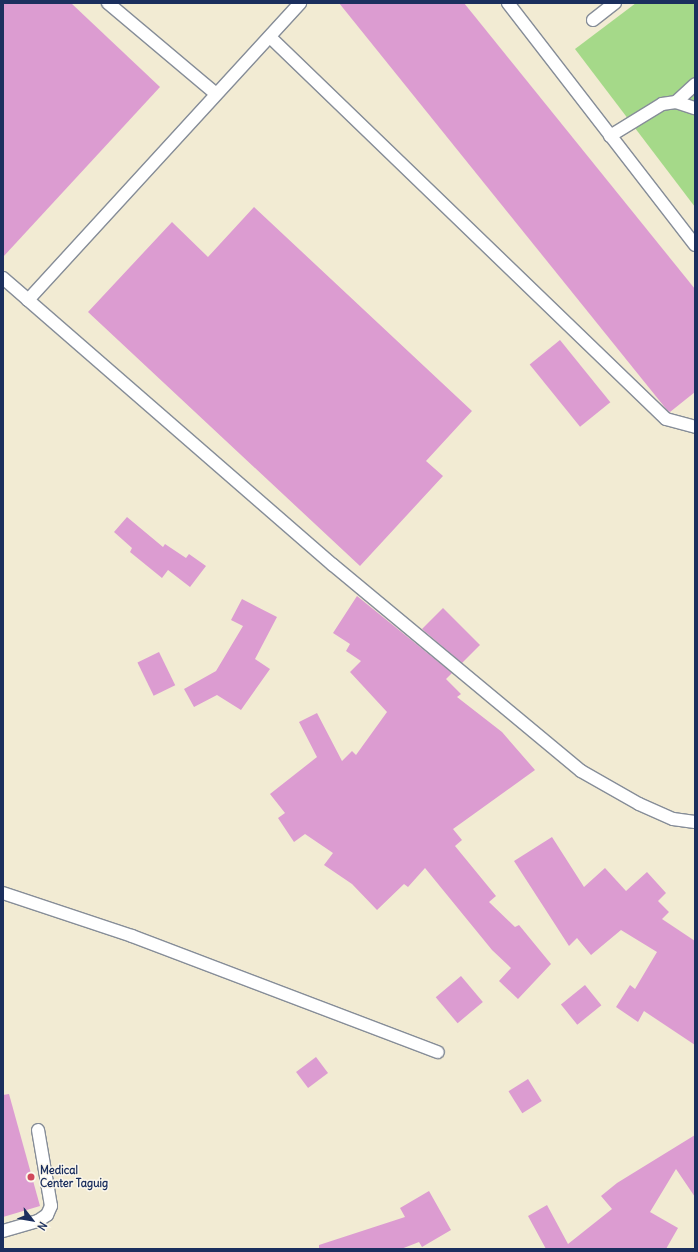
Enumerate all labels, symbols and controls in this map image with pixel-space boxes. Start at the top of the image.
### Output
place label: Medical Center Taguig [40,1164,108,1190]
marker: Medical Center Taguig [25,1171,37,1183]
north arrow [12,1200,52,1240]
text: N [34,1219,50,1233]

